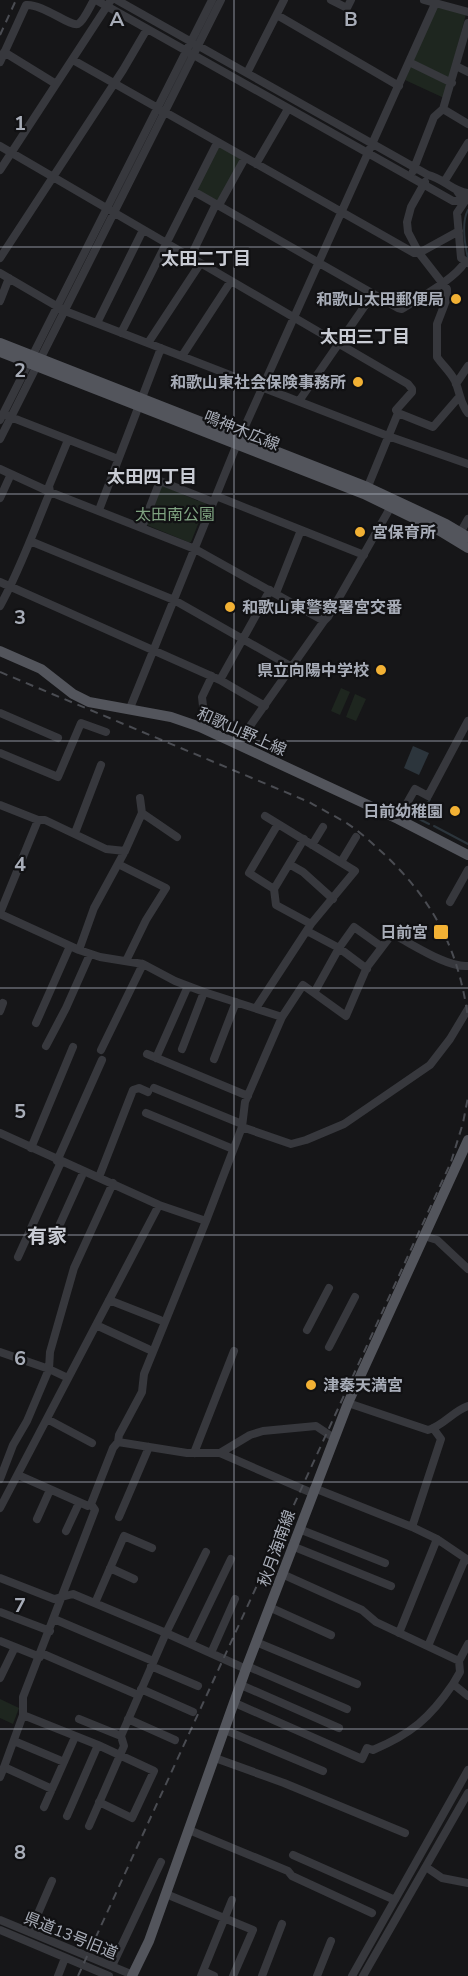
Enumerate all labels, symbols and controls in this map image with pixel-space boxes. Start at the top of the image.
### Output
text: A [110,6,125,33]
text: B [344,6,358,33]
text: 1 [14,110,26,137]
district label: 太田二丁目 [161,247,251,271]
place label: 和歌山太田郵便局 [316,289,444,311]
marker: 和歌山太田郵便局 [449,292,463,306]
district label: 太田三丁目 [320,325,410,349]
text: 2 [14,357,26,384]
place label: 和歌山東社会保険事務所 [170,372,346,394]
marker: 和歌山東社会保険事務所 [351,375,365,389]
street label: 鳴神木広線 [200,406,283,456]
district label: 太田四丁目 [107,465,197,489]
park label: 太田南公園 [135,504,215,526]
place label: 宮保育所 [372,522,436,544]
marker: 宮保育所 [353,525,367,539]
place label: 和歌山東警察署宮交番 [242,597,402,619]
marker: 和歌山東警察署宮交番 [223,600,237,614]
text: 3 [14,604,26,631]
place label: 県立向陽中学校 [257,660,369,682]
marker: 県立向陽中学校 [374,663,388,677]
street label: 和歌山野上線 [193,702,290,761]
place label: 日前幼稚園 [363,801,443,823]
marker: 日前幼稚園 [448,804,462,818]
text: 4 [14,851,26,878]
place label: 日前宮 [380,922,428,944]
marker: 日前宮 [432,923,450,941]
text: 5 [14,1098,26,1125]
district label: 有家 [27,1223,67,1250]
text: 6 [14,1345,26,1372]
place label: 津秦天満宮 [323,1375,403,1397]
marker: 津秦天満宮 [304,1378,318,1392]
street label: 秋月海南線 [253,1507,301,1590]
text: 7 [14,1592,26,1619]
text: 8 [14,1839,26,1866]
street label: 県道13号旧道 [21,1907,121,1965]

